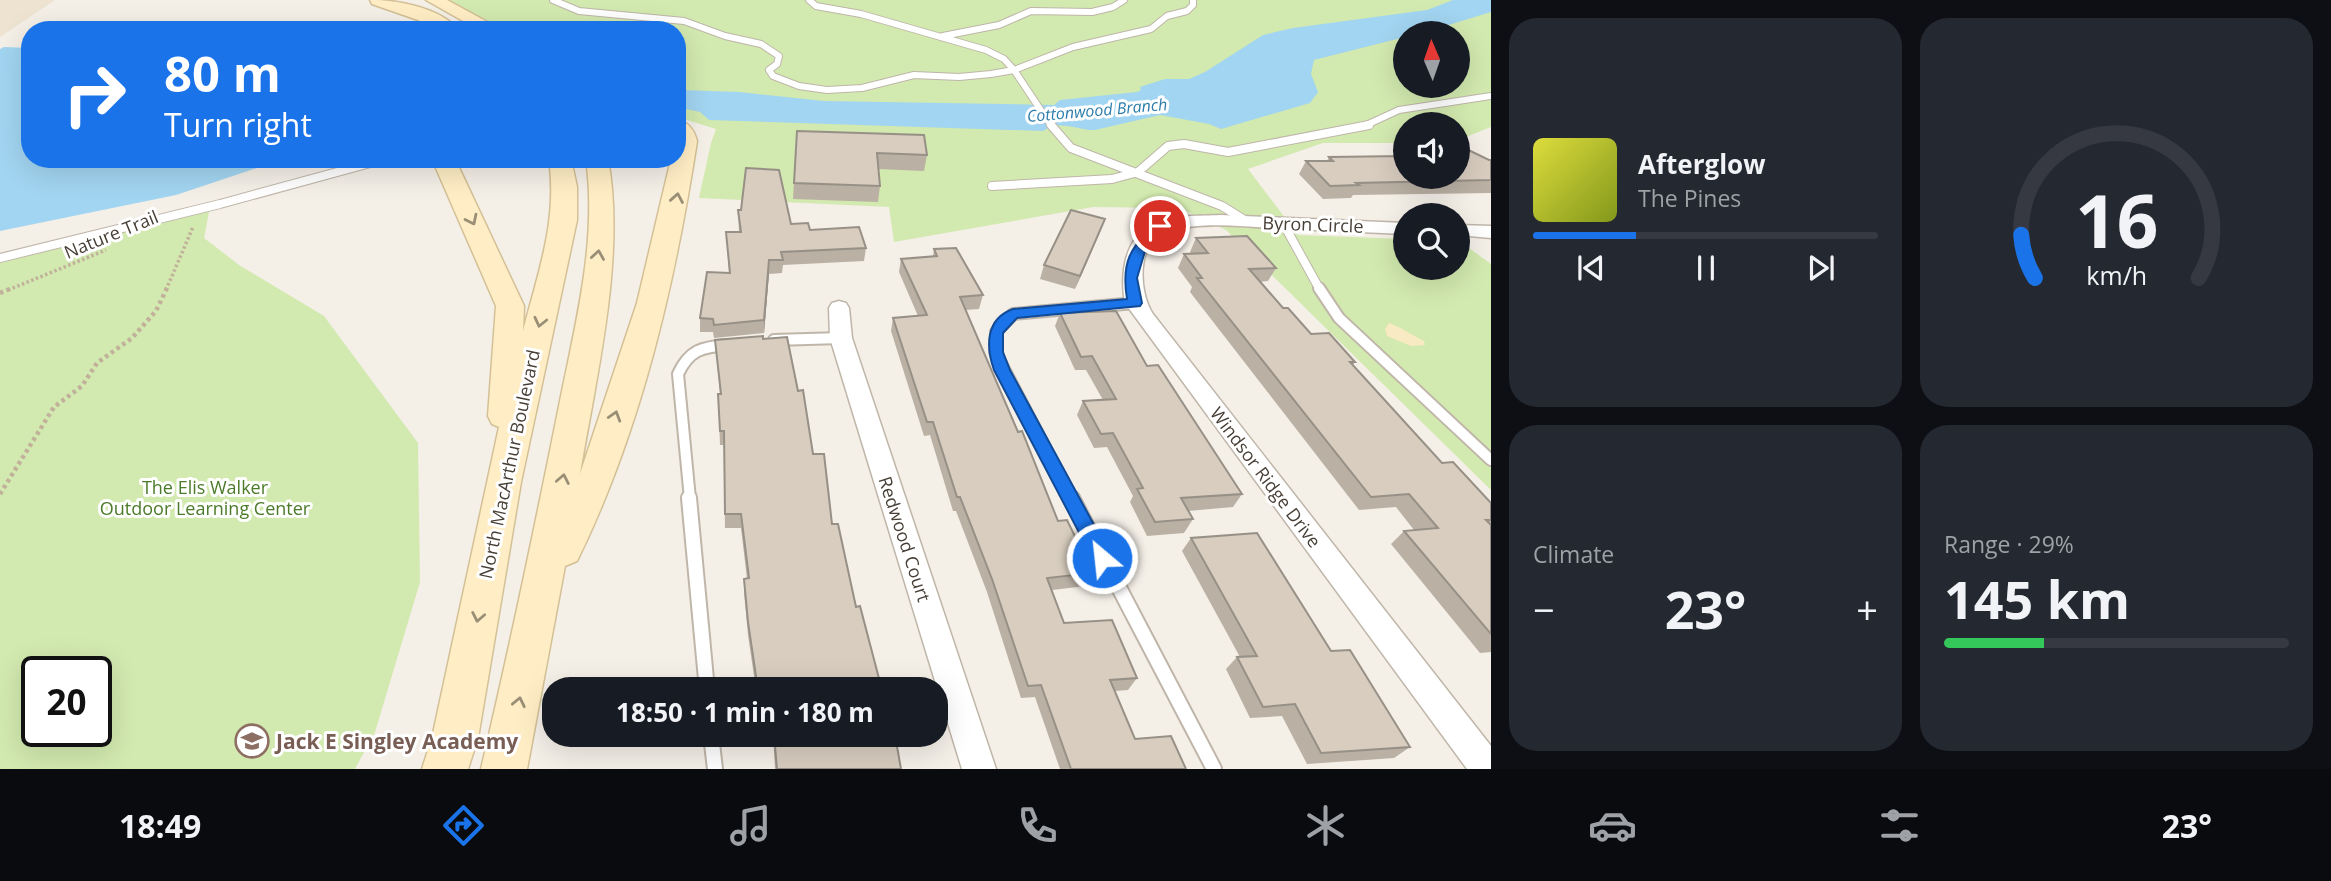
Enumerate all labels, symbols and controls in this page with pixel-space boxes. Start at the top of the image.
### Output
north arrow [1393,21,1470,98]
map controls [1393,21,1470,280]
text: 80 m [164,40,281,106]
icon: right [49,49,140,140]
water label: Cottonwood Branch [1026,93,1168,127]
text: Turn right [164,103,312,146]
button: sound [1393,112,1470,189]
text: Afterglow [1638,146,1765,182]
text: 16 [2075,171,2158,270]
text: The Pines [1638,182,1741,214]
one-way arrow [669,192,684,203]
pin [1130,196,1190,256]
button: search [1393,203,1470,280]
street label: Nature Trail [60,204,162,264]
icon: arrive [1141,207,1179,245]
street label: Byron Circle [1262,210,1364,238]
one-way arrow [464,213,478,225]
one-way arrow [590,249,605,260]
icon: previous [1572,249,1610,287]
icon: pause [1687,249,1725,287]
icon: next [1802,249,1840,287]
text: km/h [2086,258,2147,292]
one-way arrow [534,316,548,328]
street label: North MacArthur Boulevard [473,347,545,581]
street label: Windsor Ridge Drive [1205,402,1327,552]
one-way arrow [607,411,622,423]
one-way arrow [555,473,570,485]
street label: Redwood Court [873,473,937,605]
park label: The Elis Walker Outdoor Learning Center [100,475,311,520]
position arrow [1065,521,1139,595]
text: Range · 29% [1944,528,2074,560]
text: Climate [1533,538,1614,570]
text: 145 km [1944,563,2130,634]
text: 23° [1665,573,1746,644]
text: − [1533,583,1555,635]
text: + [1856,583,1878,635]
one-way arrow [471,611,486,623]
speed limit sign: 20 [21,656,112,747]
text: 18:50 · 1 min · 180 m [616,694,874,730]
one-way arrow [511,696,526,708]
school or university icon: Jack E Singley Academy [233,722,271,760]
place label: Jack E Singley Academy [274,727,518,755]
icon: directions [439,801,488,850]
icon: music [726,801,775,850]
icon: phone [1013,801,1062,850]
icon: climate [1301,801,1350,850]
icon: car [1588,801,1637,850]
icon: filters [1875,801,1924,850]
text: 18:49 [119,804,201,847]
text: 23° [2162,804,2212,847]

